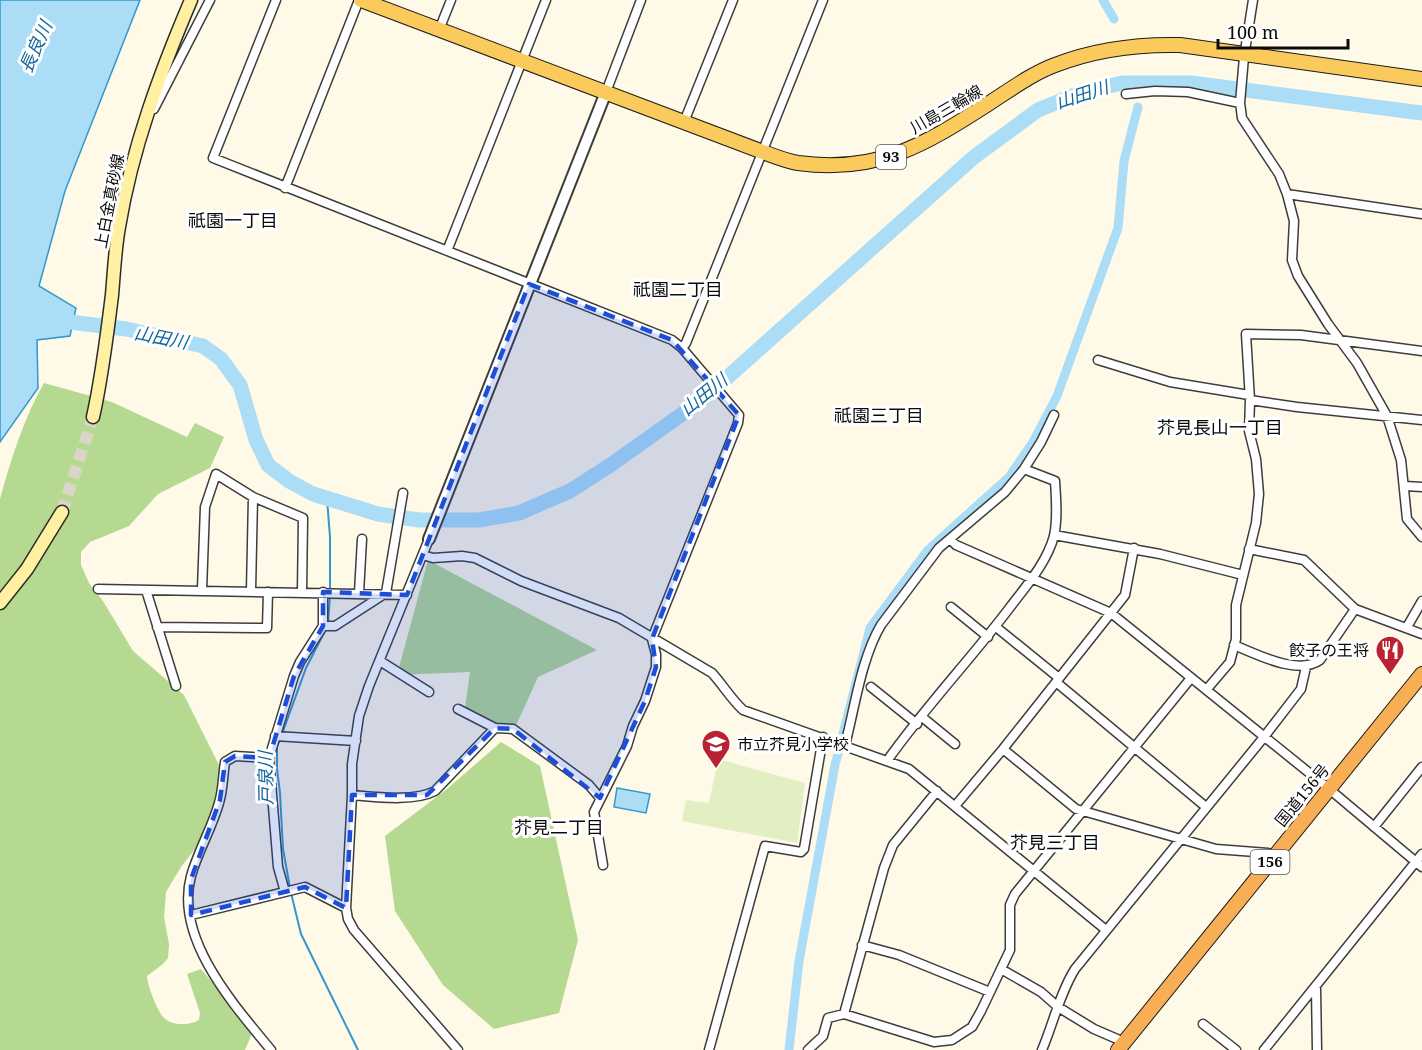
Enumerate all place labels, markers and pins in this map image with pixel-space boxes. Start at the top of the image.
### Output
restaurant icon: 餃子の王将 [1374,634,1406,676]
place label: 餃子の王将 [1289,639,1369,661]
school or university icon: 市立芥見小学校 [700,728,732,770]
place label: 市立芥見小学校 [737,733,849,755]

